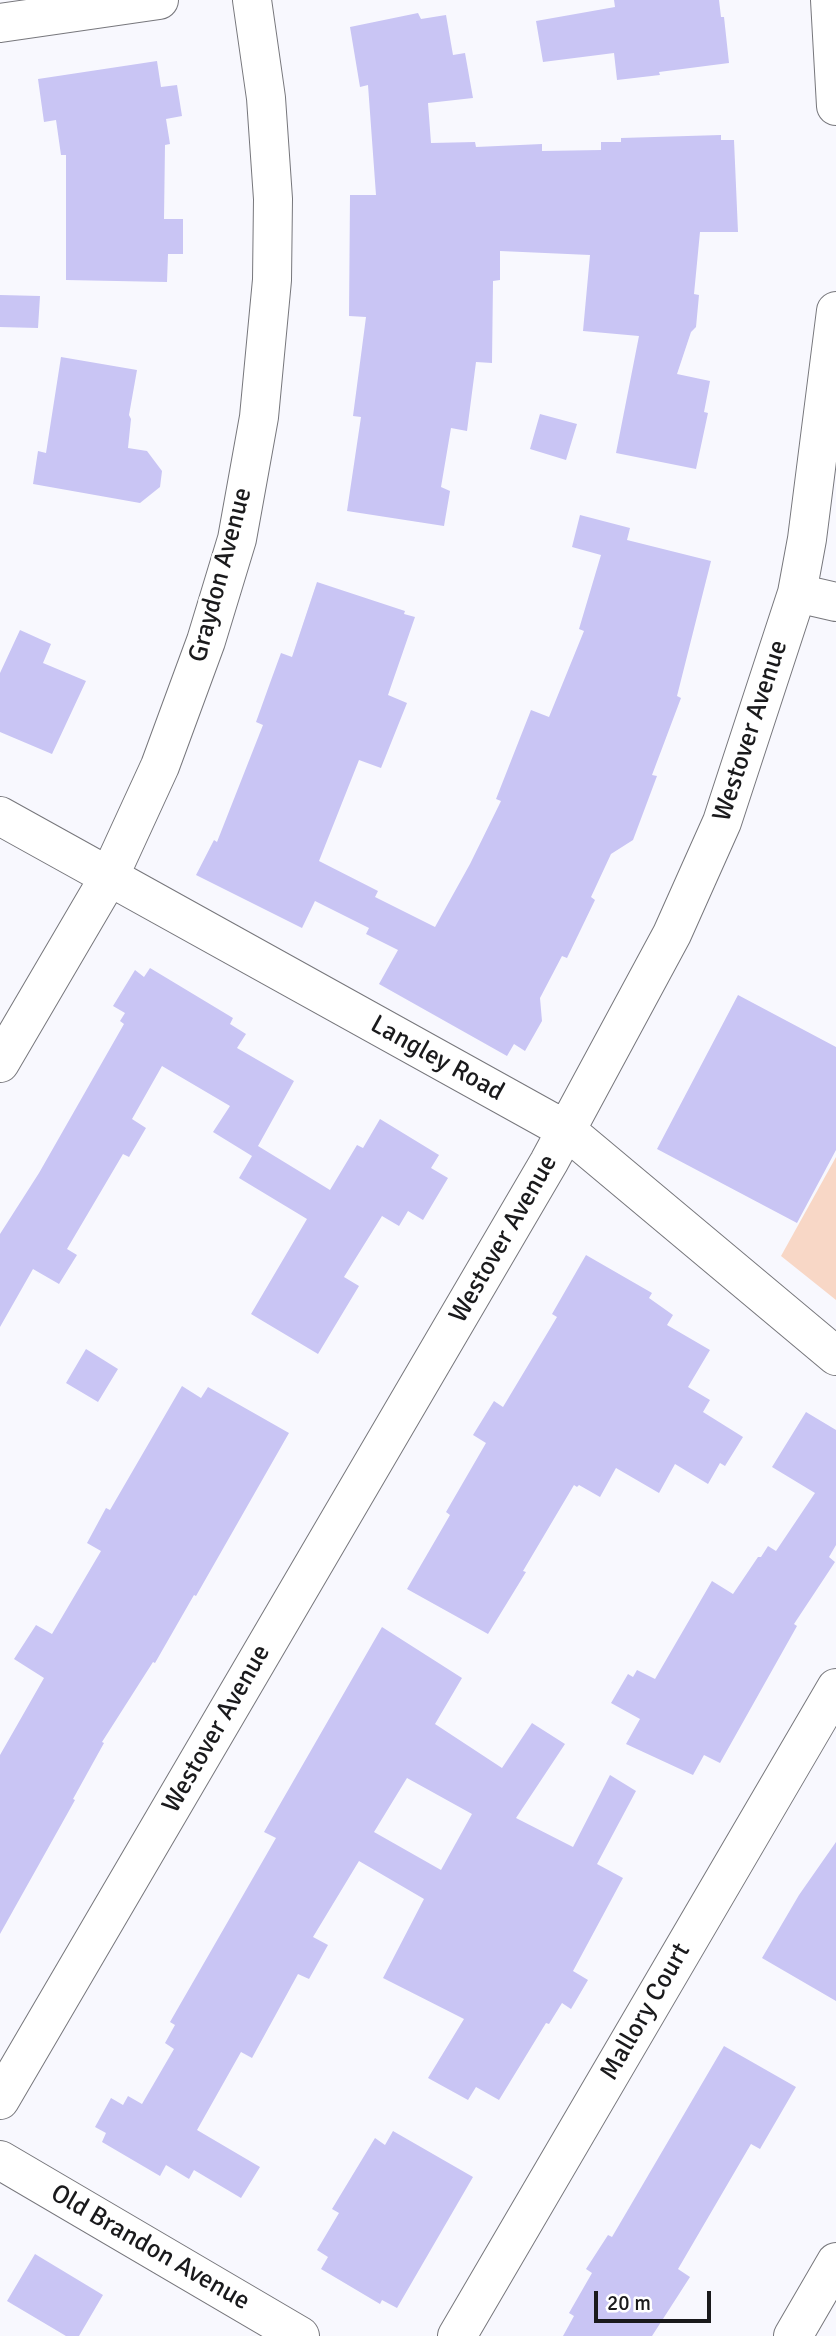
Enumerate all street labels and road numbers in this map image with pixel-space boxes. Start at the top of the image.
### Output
street label: Graydon Avenue [183,484,259,666]
street label: Westover Avenue [707,636,795,826]
street label: Langley Road [365,1009,509,1109]
street label: Westover Avenue [443,1149,565,1329]
street label: Westover Avenue [156,1639,278,1819]
street label: Mallory Court [594,1938,698,2086]
street label: Old Brandon Avenue [45,2178,255,2318]

